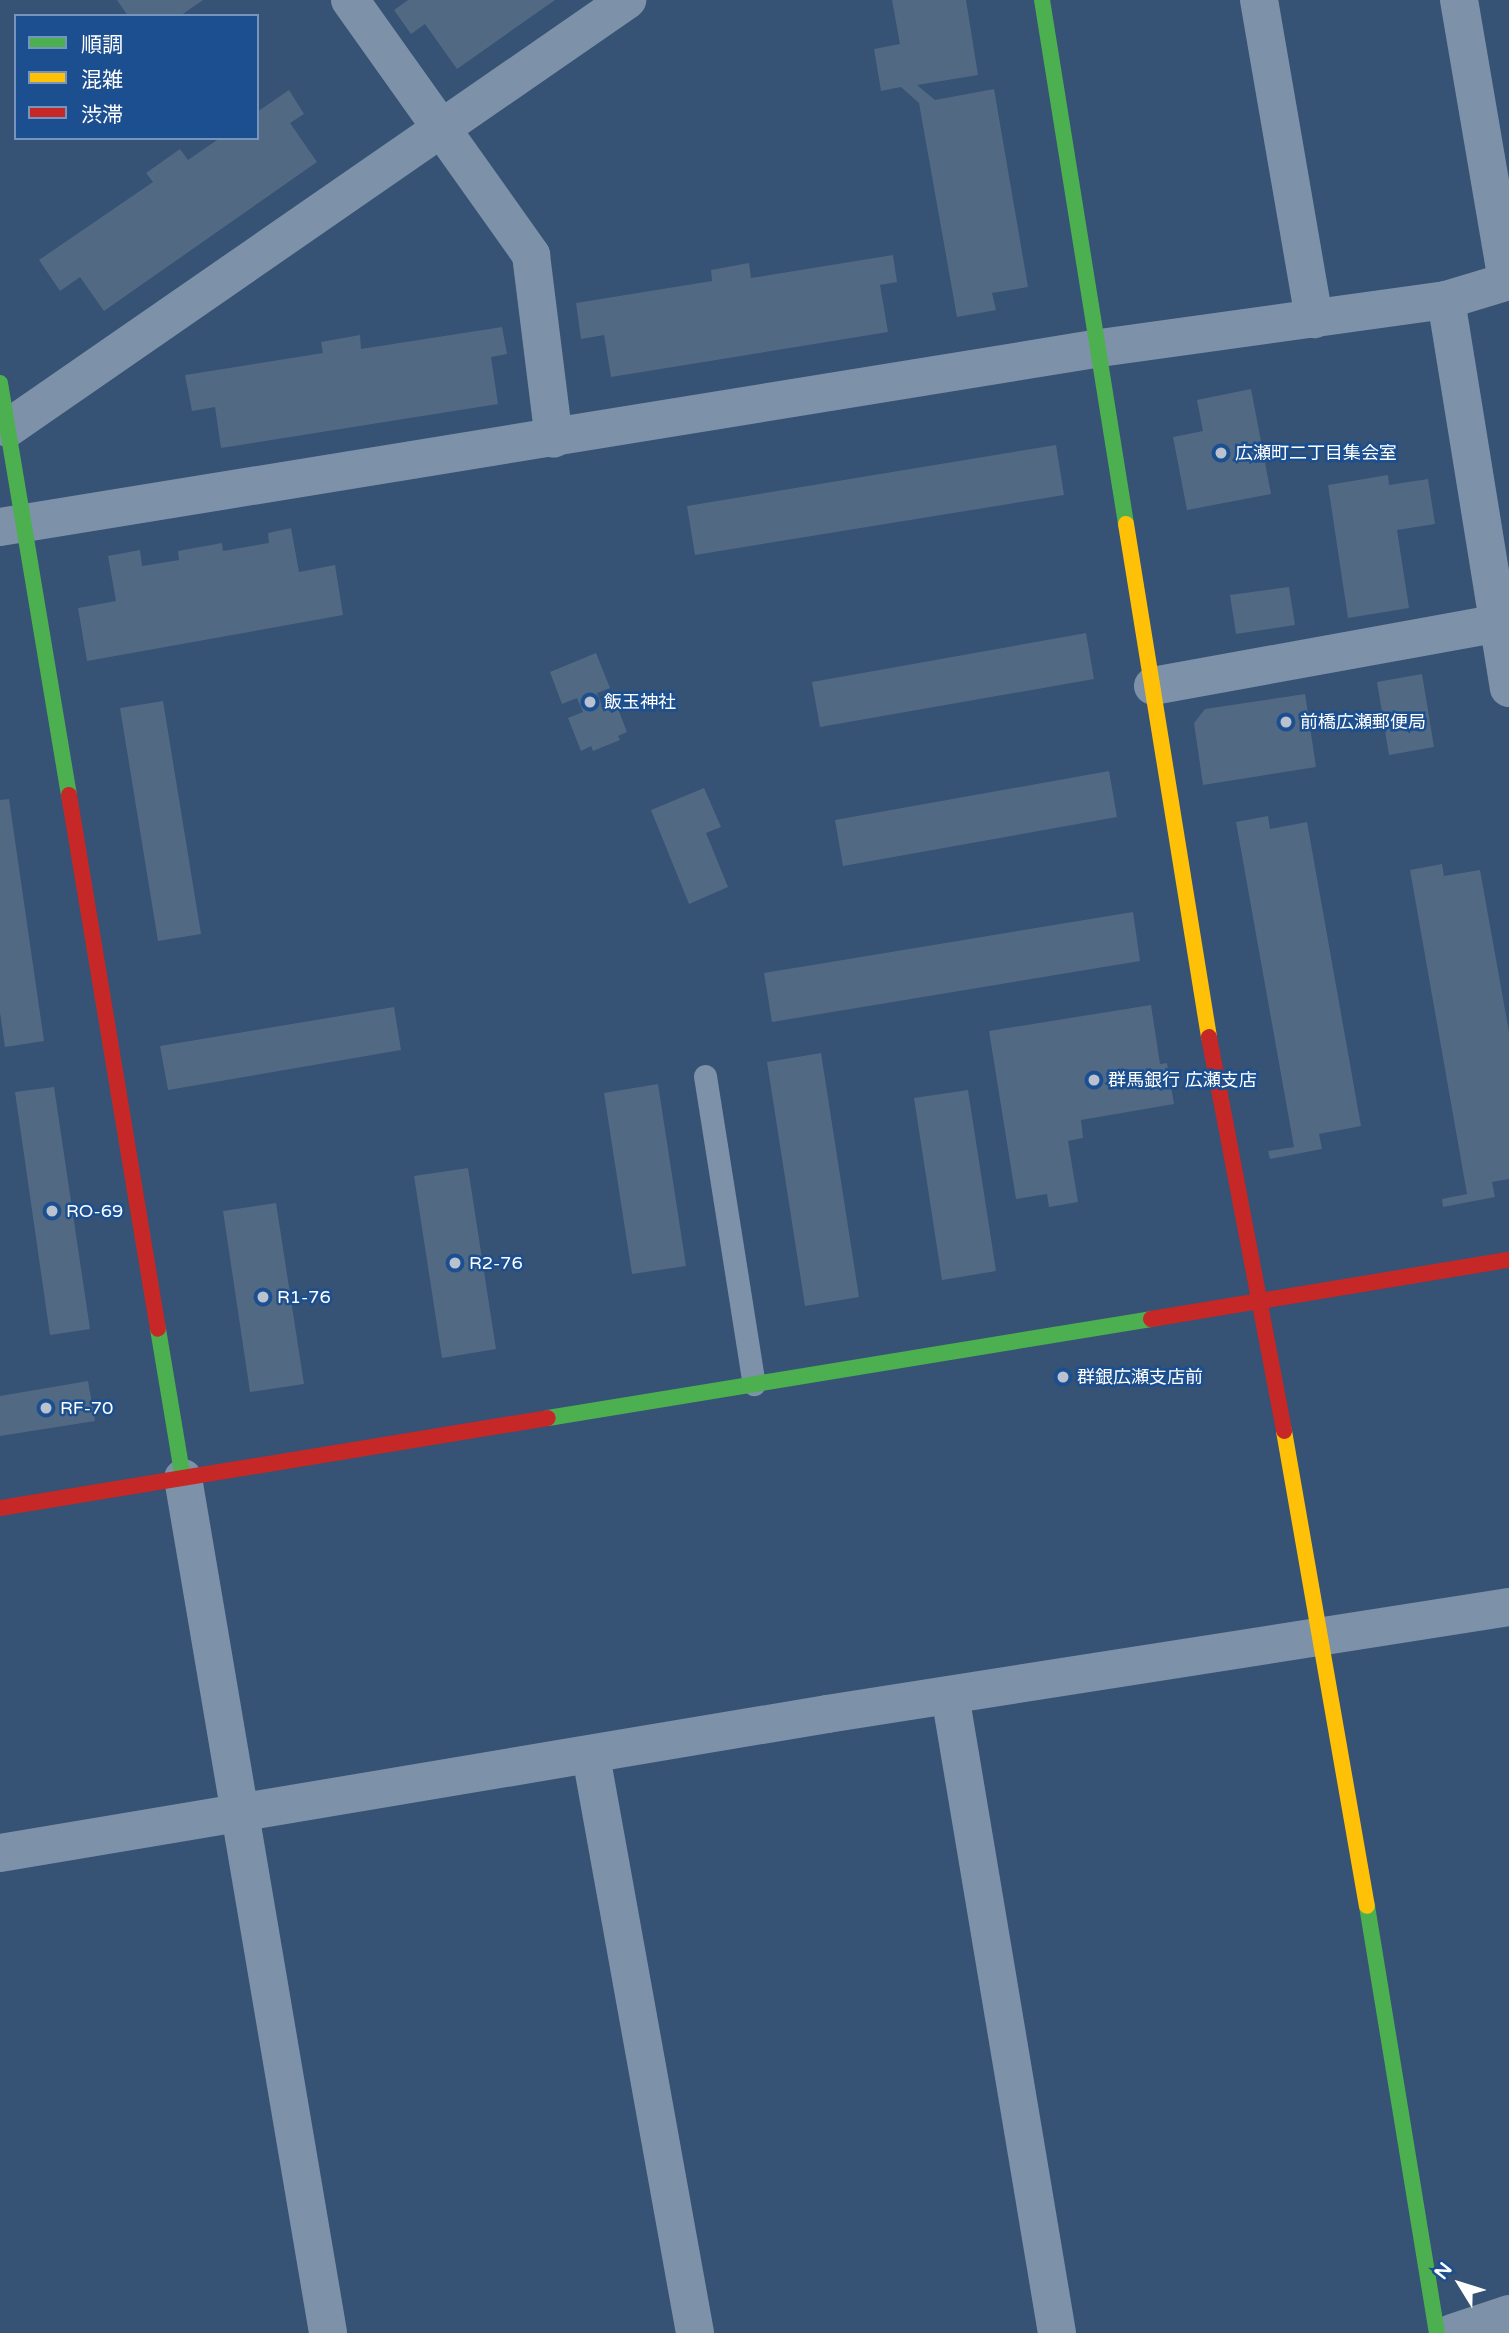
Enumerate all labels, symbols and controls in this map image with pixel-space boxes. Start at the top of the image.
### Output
legend [14,14,259,140]
text: 順調 [81,33,123,58]
text: 混雑 [81,68,123,93]
text: 渋滞 [81,103,123,128]
place label: 広瀬町二丁目集会室 [1235,442,1397,464]
marker: 広瀬町二丁目集会室 [1213,445,1229,461]
place label: 飯玉神社 [604,691,676,713]
marker: 飯玉神社 [582,694,598,710]
place label: 前橋広瀬郵便局 [1300,711,1426,733]
marker: 前橋広瀬郵便局 [1278,714,1294,730]
place label: 群馬銀行 広瀬支店 [1108,1069,1257,1091]
marker: 群馬銀行 広瀬支店 [1086,1072,1102,1088]
place label: RO-69 [66,1200,123,1222]
marker: RO-69 [44,1203,60,1219]
place label: R2-76 [469,1252,523,1274]
marker: R2-76 [447,1255,463,1271]
place label: R1-76 [277,1286,331,1308]
marker: R1-76 [255,1289,271,1305]
place label: 群銀広瀬支店前 [1077,1366,1203,1388]
marker: 群銀広瀬支店前 [1055,1369,1071,1385]
place label: RF-70 [60,1397,113,1419]
marker: RF-70 [38,1400,54,1416]
north arrow [1425,2249,1495,2319]
text: N [1430,2258,1457,2284]

